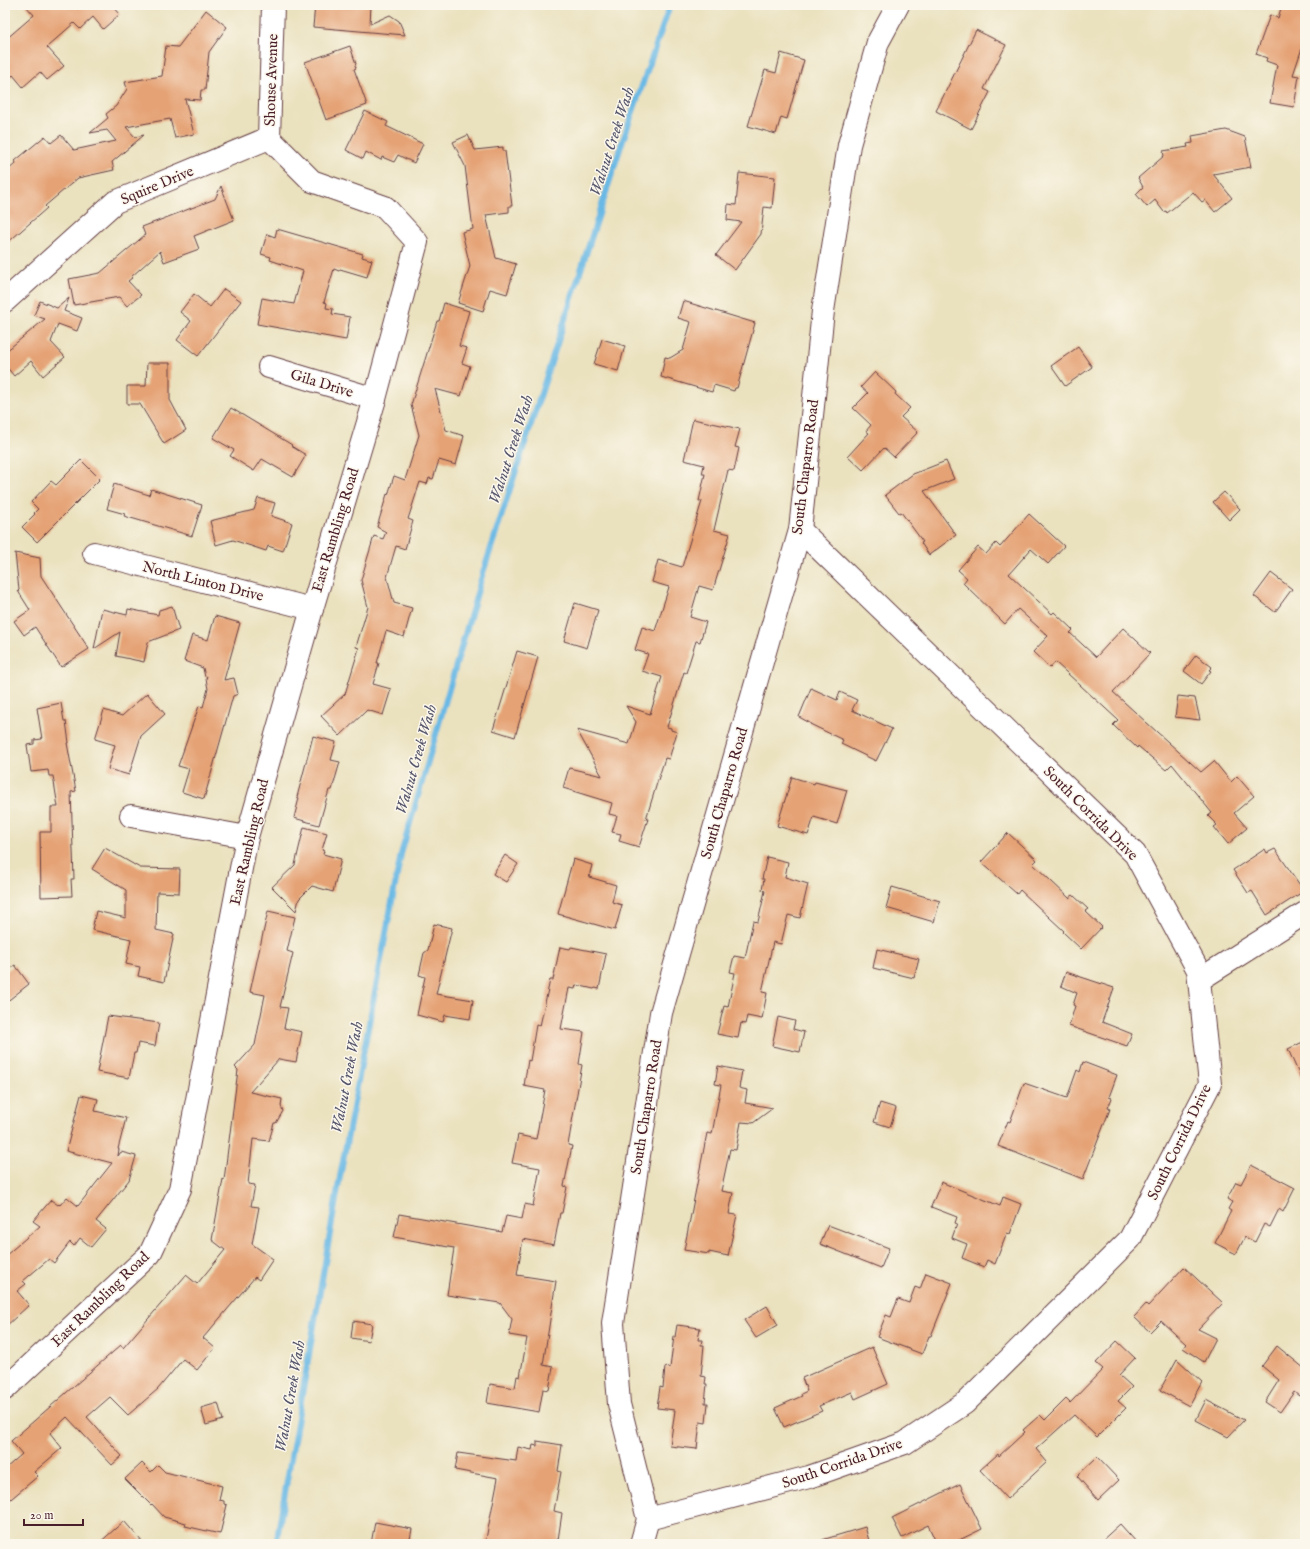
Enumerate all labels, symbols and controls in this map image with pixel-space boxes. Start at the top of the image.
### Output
street label: Shouse Avenue [260,33,283,127]
water label: Walnut Creek Wash [586,84,640,199]
street label: Squire Drive [118,162,197,209]
street label: Gila Drive [288,365,356,402]
water label: Walnut Creek Wash [485,392,539,507]
street label: South Chaparro Road [788,397,823,536]
street label: East Rambling Road [307,465,364,595]
street label: North Linton Drive [140,557,266,606]
water label: Walnut Creek Wash [392,702,442,817]
street label: South Chaparro Road [697,724,753,861]
street label: South Corrida Drive [1039,762,1142,865]
street label: East Rambling Road [226,776,274,907]
water label: Walnut Creek Wash [327,1020,369,1135]
street label: South Chaparro Road [626,1037,667,1176]
street label: South Corrida Drive [1143,1081,1216,1203]
street label: East Rambling Road [47,1247,154,1351]
water label: Walnut Creek Wash [271,1339,311,1454]
street label: South Corrida Drive [779,1434,905,1493]
scale bar [24,1501,83,1527]
text: 20 m [30,1508,53,1523]

